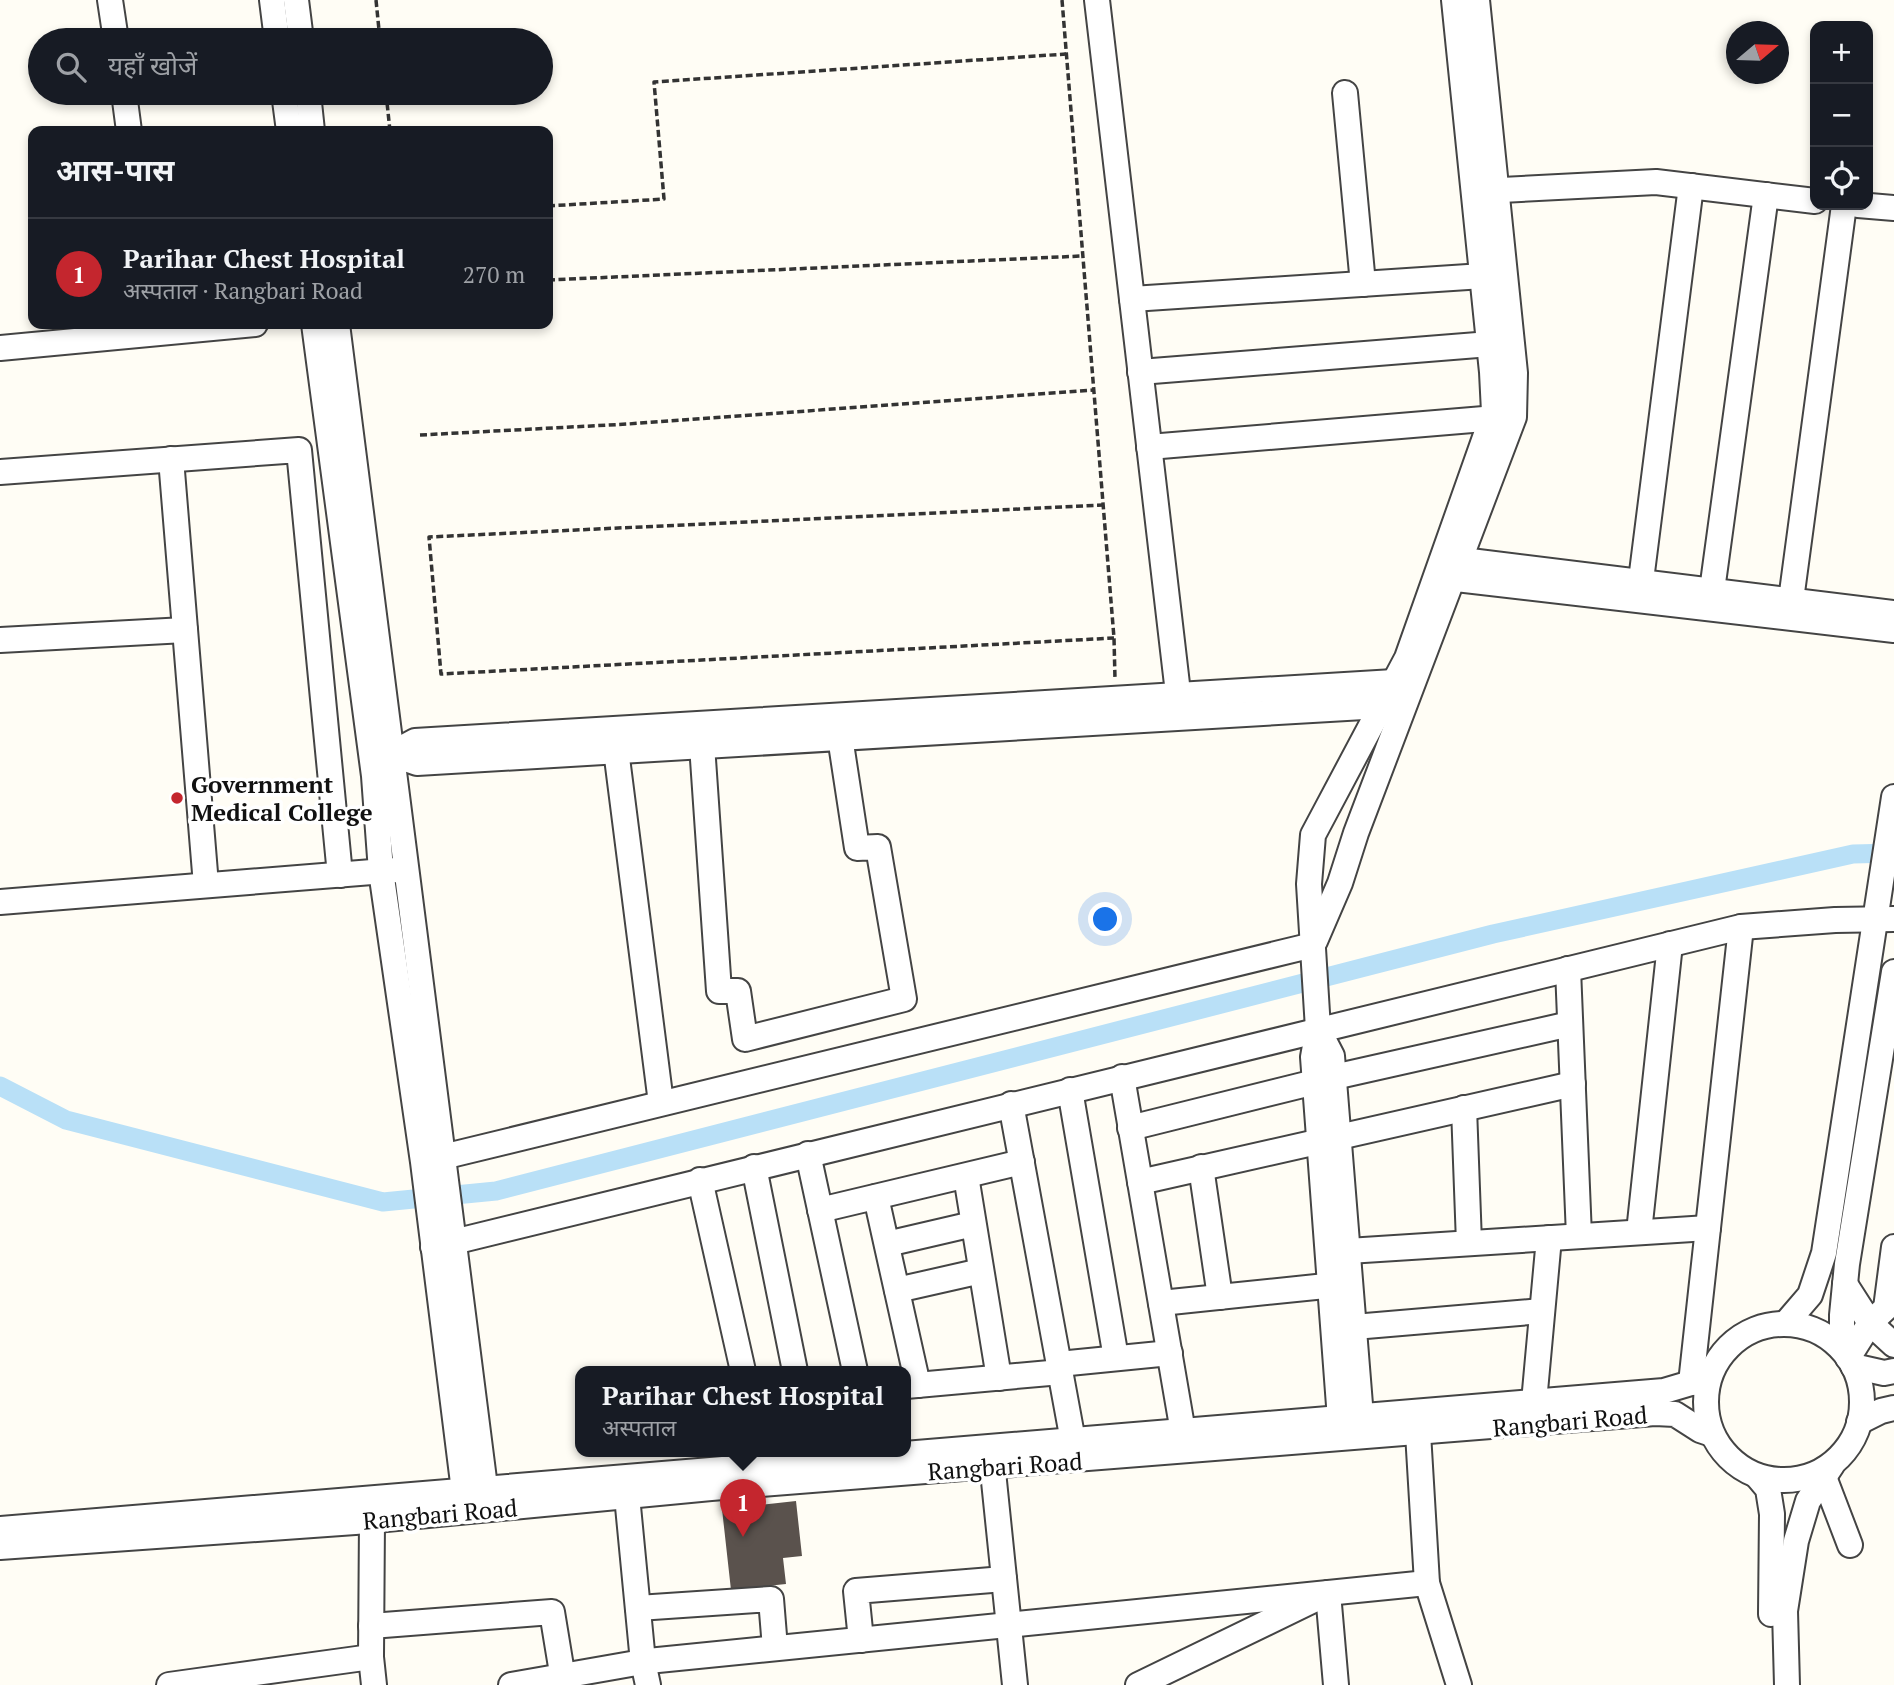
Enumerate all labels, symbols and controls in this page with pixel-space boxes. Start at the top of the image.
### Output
north arrow [1726,21,1789,84]
map controls [1810,21,1873,210]
button: + [1810,21,1873,84]
search box [28,28,553,105]
icon: search [52,48,90,86]
text: यहाँ खोजें [108,48,197,82]
button: − [1810,84,1873,147]
button: locate [1810,147,1873,210]
text: आस-पास [56,150,174,190]
text: Parihar Chest Hospital [123,241,405,275]
text: 1 [73,259,86,290]
text: 270 m [463,259,525,290]
text: अस्पताल · Rangbari Road [123,275,363,306]
place label: Government Medical College [191,768,373,828]
marker: Government Medical College [169,790,185,806]
your location [1088,902,1122,936]
popup [575,1366,911,1457]
text: Parihar Chest Hospital [602,1378,884,1412]
street label: Rangbari Road [1491,1398,1649,1444]
text: अस्पताल [602,1412,676,1443]
street label: Rangbari Road [926,1445,1084,1487]
pin: 1 [720,1479,766,1537]
street label: Rangbari Road [361,1491,519,1537]

